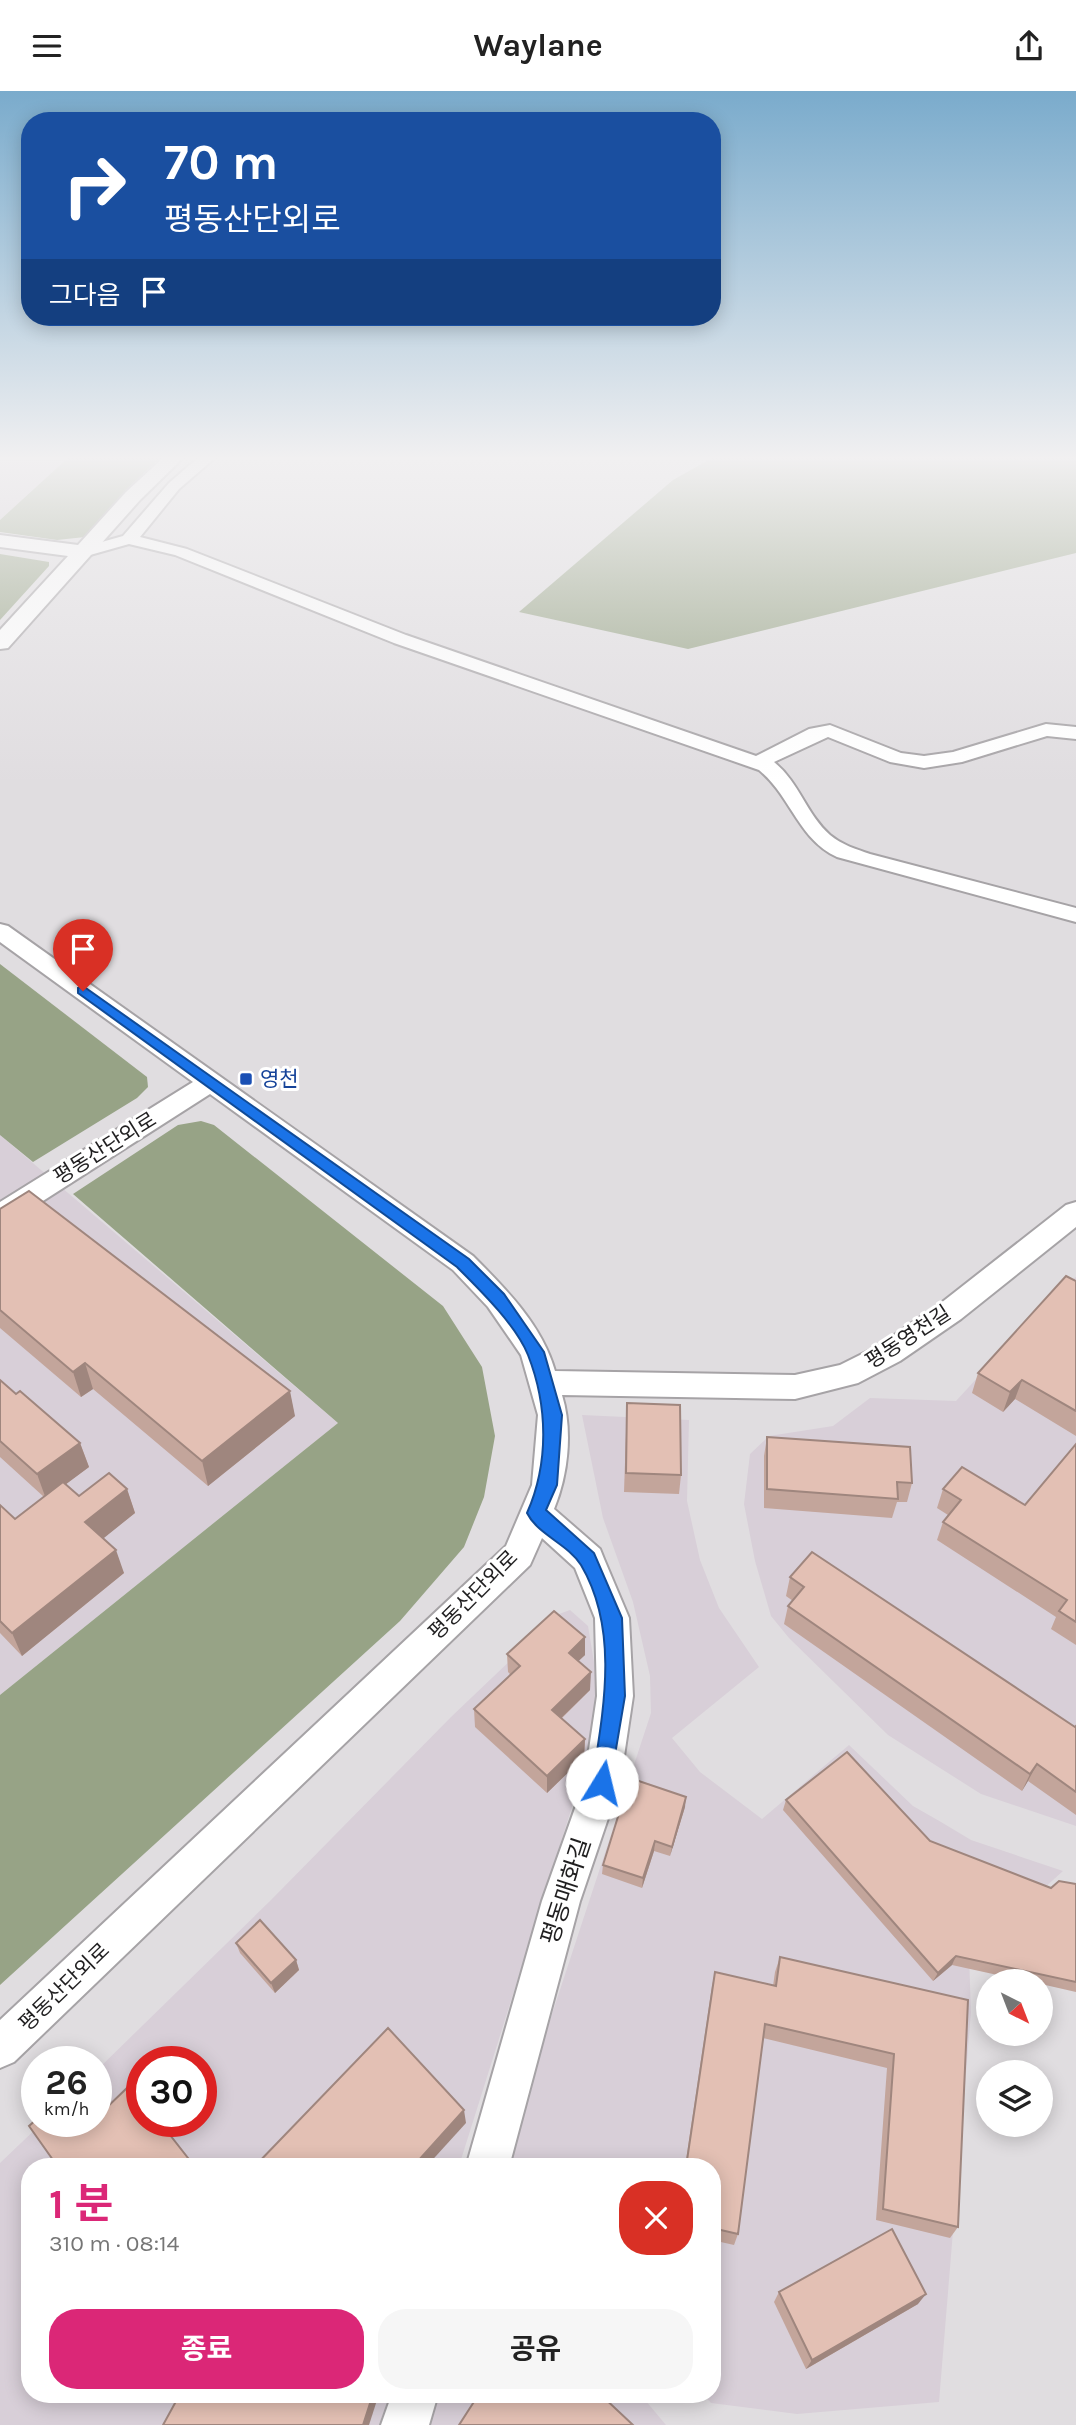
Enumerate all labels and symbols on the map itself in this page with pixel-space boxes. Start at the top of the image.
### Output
pin [53,919,113,991]
place label: 영천 [260,1067,299,1091]
marker: 영천 [238,1071,254,1087]
street label: 평동산단외로 [49,1107,161,1189]
street label: 평동영천길 [861,1301,955,1373]
street label: 평동산단외로 [424,1546,522,1644]
position arrow [565,1746,639,1820]
street label: 평동매화길 [536,1834,596,1948]
street label: 평동산단외로 [14,1938,114,2036]
north arrow [976,1969,1054,2046]
speed limit sign: 30 [126,2046,217,2137]

